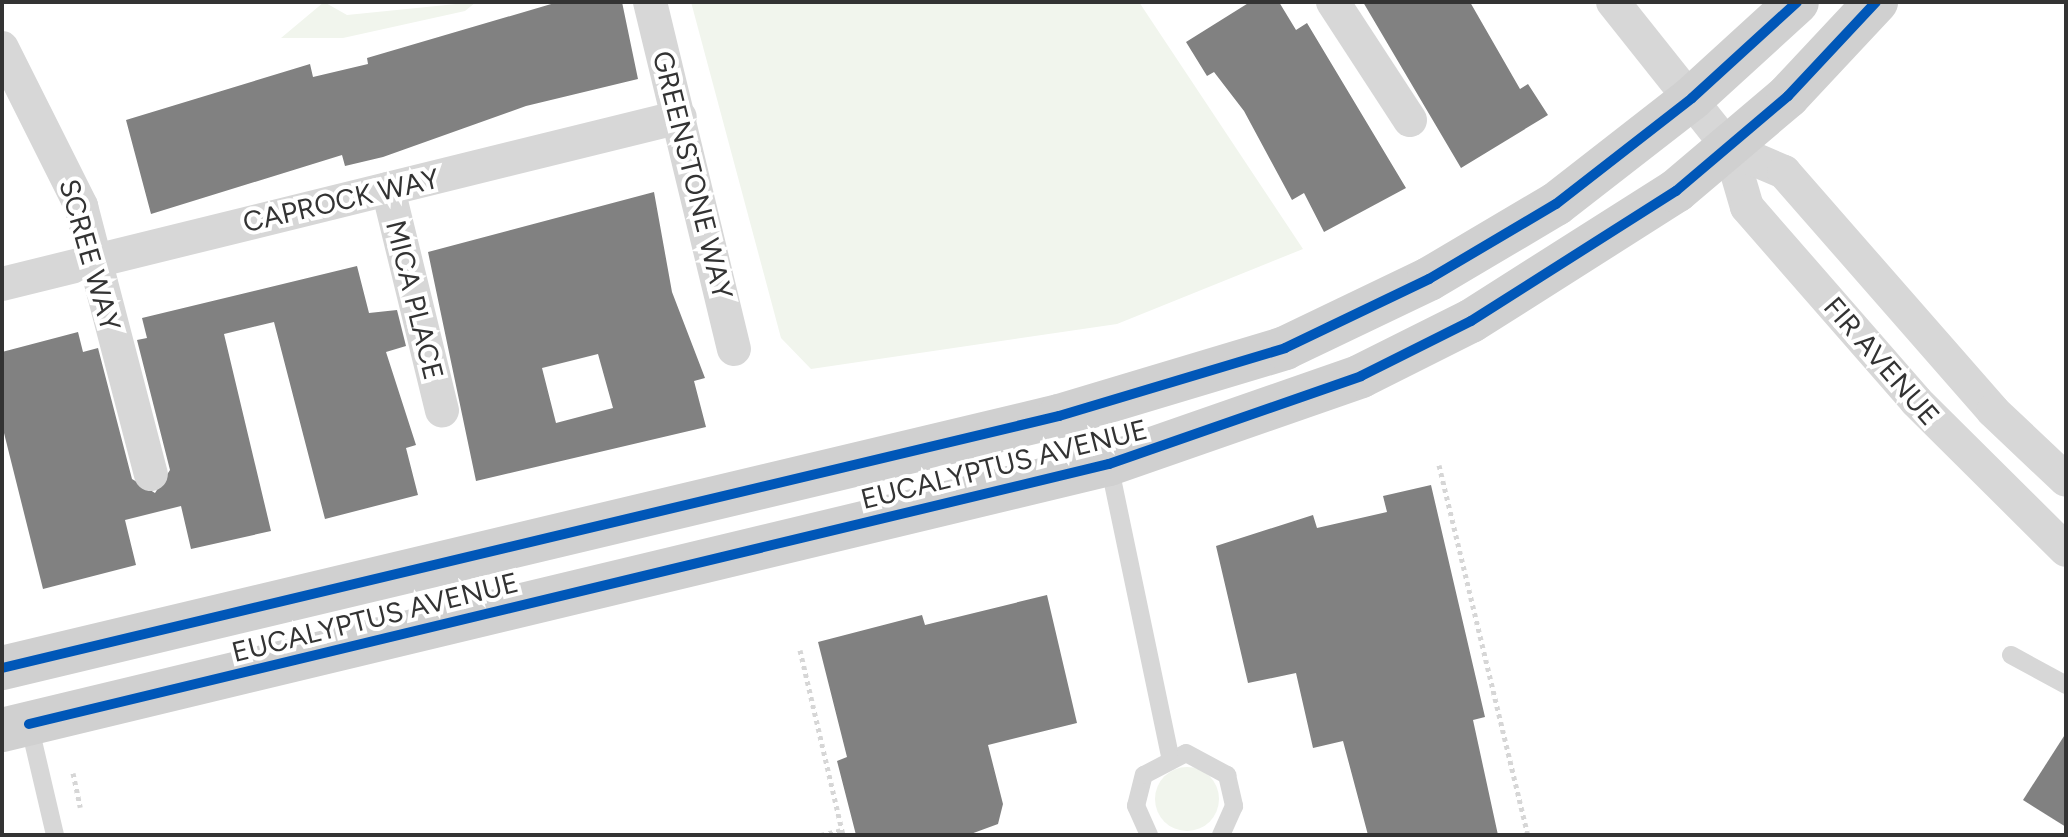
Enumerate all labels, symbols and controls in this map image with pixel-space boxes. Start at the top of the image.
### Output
street label: GREENSTONE WAY [646,47,740,303]
street label: CAPROCK WAY [240,161,442,239]
street label: SCREE WAY [52,175,128,335]
street label: MICA PLACE [379,217,451,383]
street label: FIR AVENUE [1817,290,1947,432]
street label: EUCALYPTUS AVENUE [857,412,1151,516]
street label: EUCALYPTUS AVENUE [228,565,522,669]

